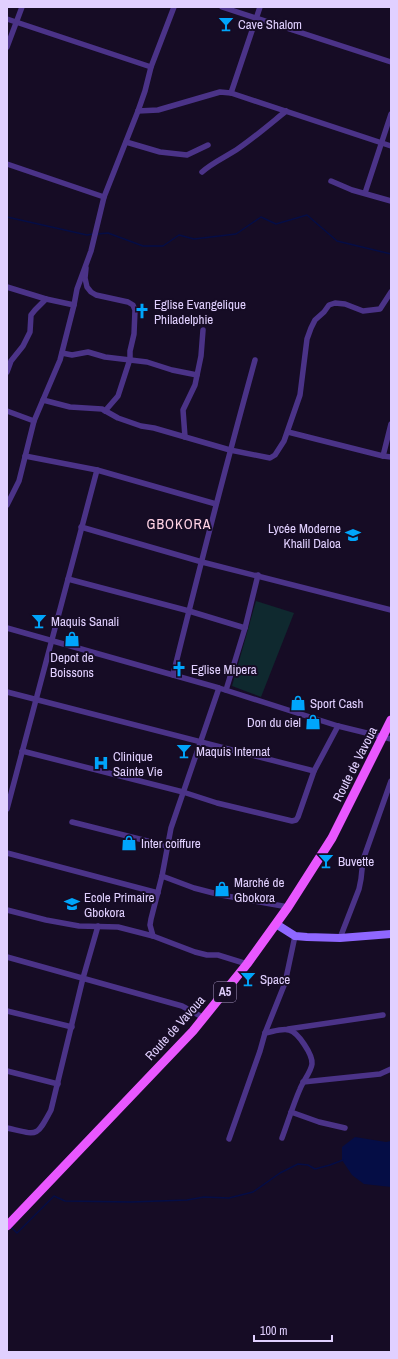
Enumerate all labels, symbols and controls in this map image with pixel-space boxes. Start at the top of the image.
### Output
bar icon: Cave Shalom [217,15,235,33]
place label: Cave Shalom [238,16,302,33]
place label: Eglise Evangelique Philadelphie [154,296,246,328]
church icon: Eglise Evangelique Philadelphie [133,302,151,320]
district label: GBOKORA [146,515,212,533]
place label: Lycée Moderne Khalil Daloa [268,520,341,552]
school or university icon: Lycée Moderne Khalil Daloa [344,526,362,544]
bar icon: Maquis Sanali [30,612,48,630]
place label: Maquis Sanali [51,613,119,630]
shop icon: Depot de Boissons [63,630,81,648]
place label: Depot de Boissons [50,649,94,681]
church icon: Eglise Mipera [170,660,188,678]
place label: Eglise Mipera [191,661,257,678]
shop icon: Sport Cash [289,694,307,712]
place label: Sport Cash [310,695,363,712]
shop icon: Don du ciel [304,713,322,731]
place label: Don du ciel [247,714,301,731]
street label: Route de Vavoua [329,724,381,804]
bar icon: Maquis Internat [175,742,193,760]
place label: Maquis Internat [196,743,270,760]
place label: Clinique Sainte Vie [113,748,163,780]
hospital icon: Clinique Sainte Vie [92,754,110,772]
shop icon: Inter coiffure [120,834,138,852]
place label: Inter coiffure [141,835,201,852]
bar icon: Buvette [317,852,335,870]
place label: Buvette [338,853,374,870]
place label: Marché de Gbokora [234,874,284,906]
shop icon: Marché de Gbokora [213,880,231,898]
place label: Ecole Primaire Gbokora [84,889,155,921]
school or university icon: Ecole Primaire Gbokora [63,895,81,913]
bar icon: Space [239,970,257,988]
place label: Space [260,971,290,988]
road number: A5 [214,982,236,1002]
street label: Route de Vavoua [141,992,209,1064]
scale bar [254,1317,332,1343]
text: 100 m [260,1323,287,1339]

